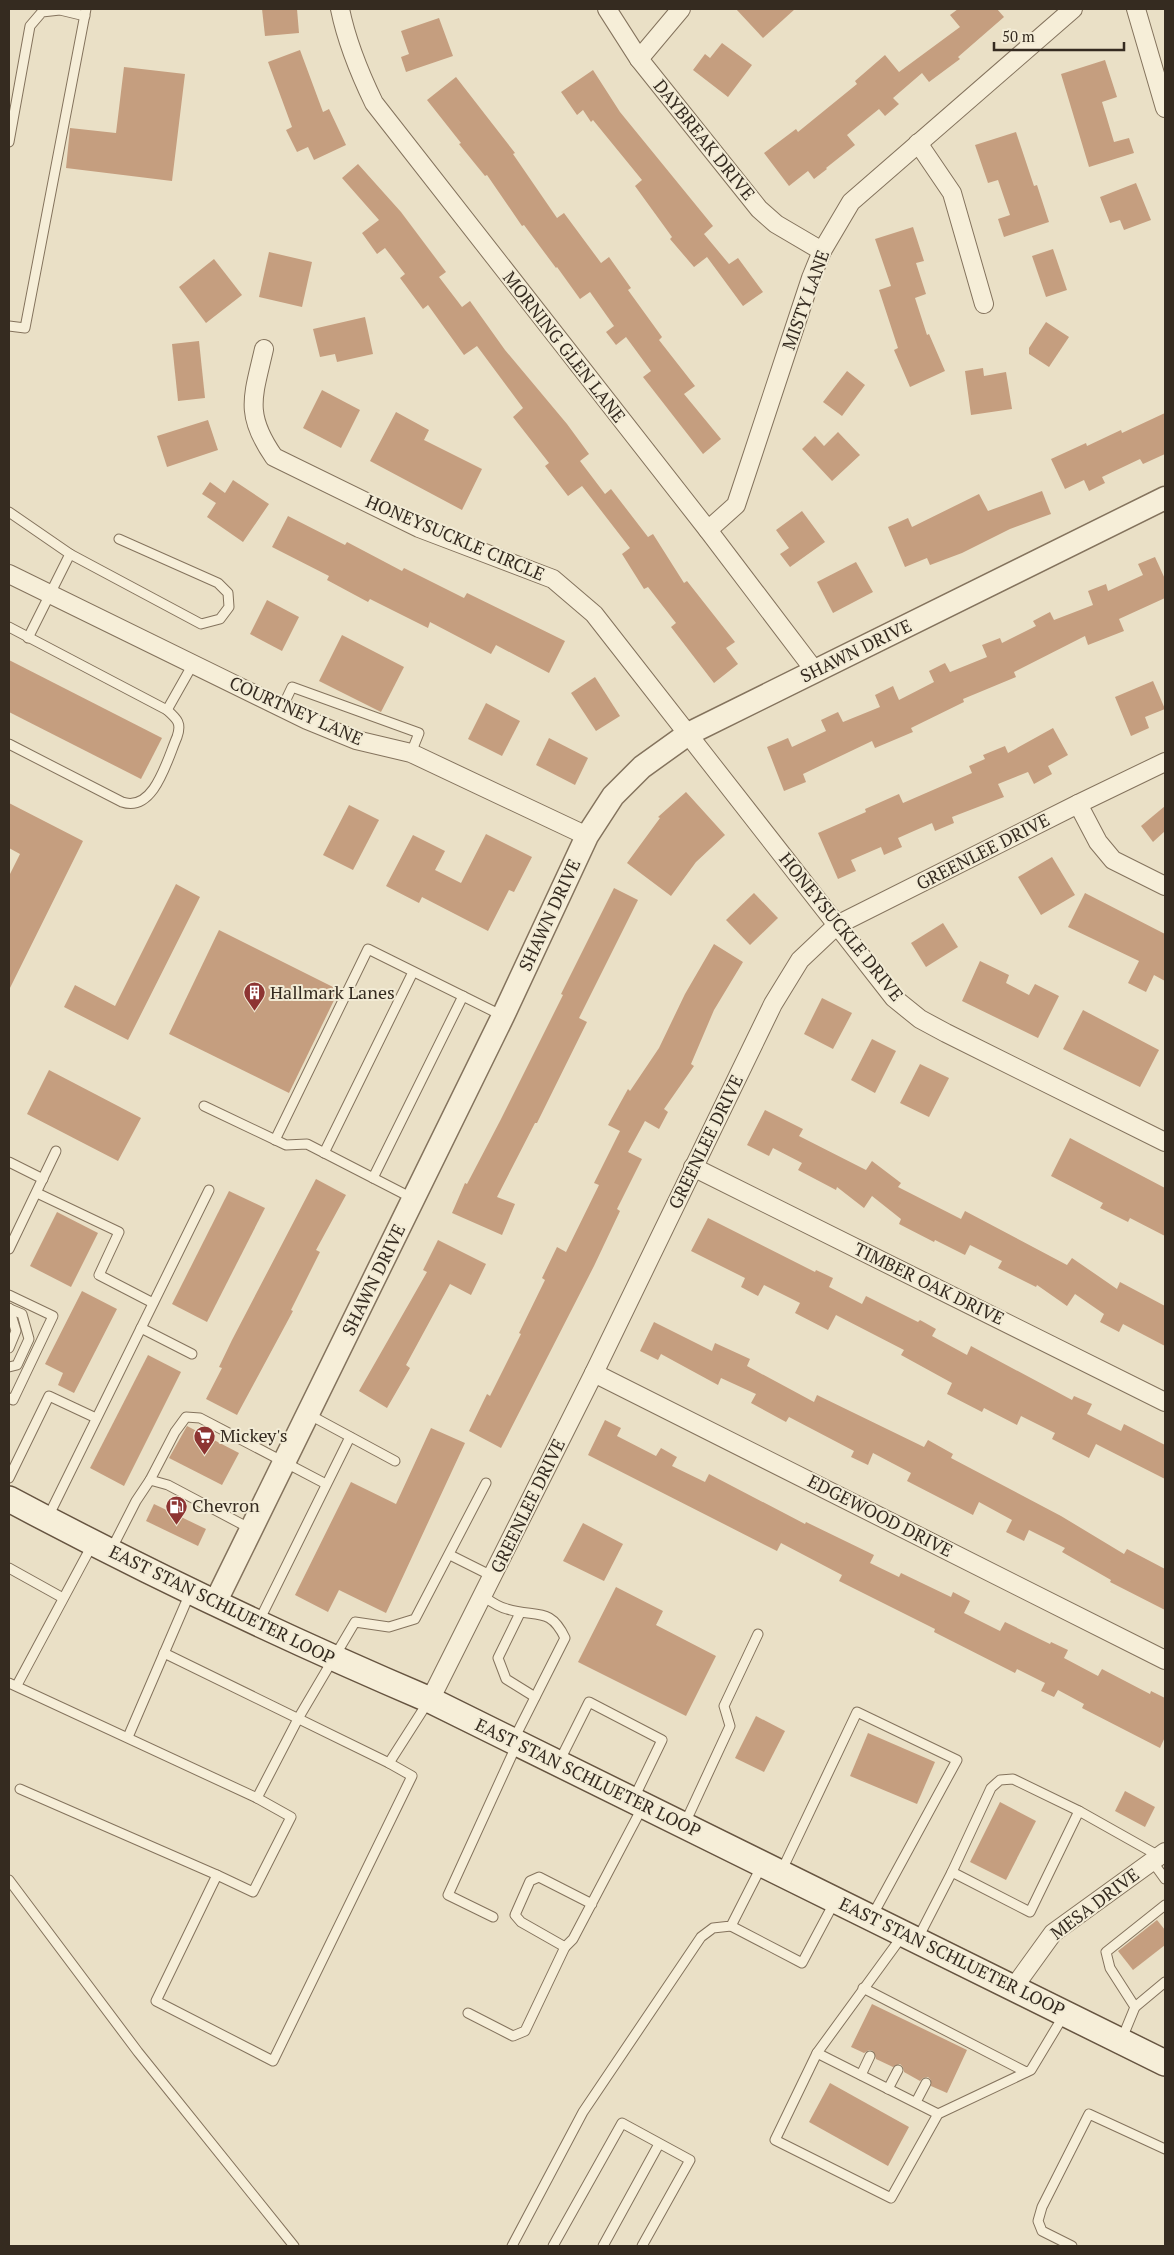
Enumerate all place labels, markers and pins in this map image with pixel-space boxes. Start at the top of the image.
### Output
place label: Hallmark Lanes [270,980,395,1004]
building icon: Hallmark Lanes [242,981,266,1012]
place label: Mickey's [220,1423,288,1447]
supermarket icon: Mickey's [192,1424,216,1455]
place label: Chevron [192,1493,260,1517]
fuel station icon: Chevron [164,1494,188,1525]

